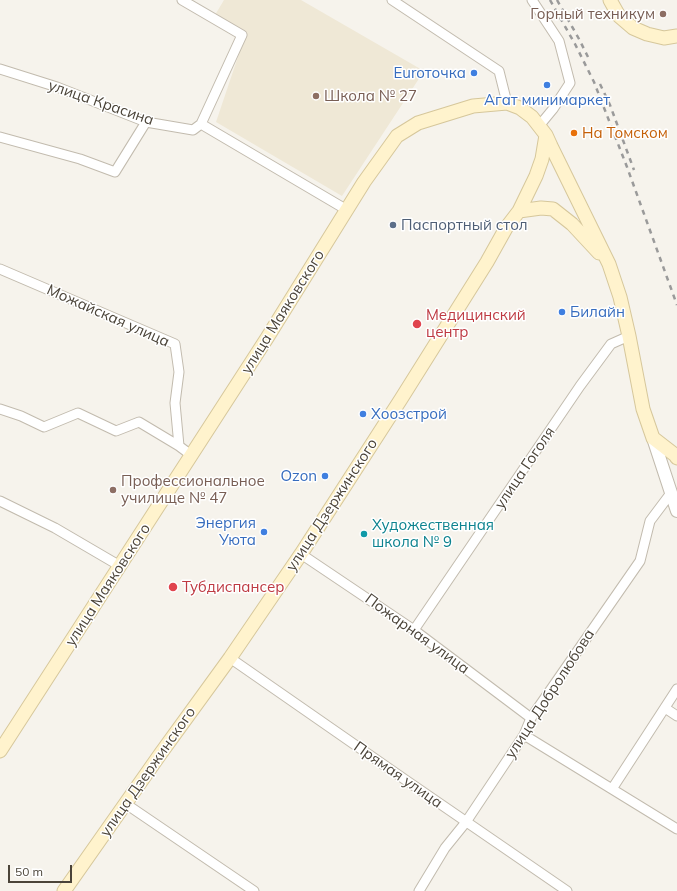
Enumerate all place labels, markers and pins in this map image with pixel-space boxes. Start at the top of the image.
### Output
place label: Горный техникум [530,5,655,23]
marker: Горный техникум [658,9,668,19]
place label: Euroточка [393,64,466,82]
marker: Euroточка [469,68,479,78]
marker: Агат минимаркет [542,80,552,90]
place label: Школа № 27 [324,87,417,105]
marker: Школа № 27 [311,91,321,101]
place label: Агат минимаркет [484,91,610,109]
place label: На Томском [582,124,668,142]
marker: На Томском [569,128,579,138]
place label: Паспортный стол [401,216,528,234]
marker: Паспортный стол [388,220,398,230]
place label: Билайн [570,303,625,321]
place label: Медицинский центр [426,306,526,341]
marker: Билайн [557,307,567,317]
marker: Медицинский центр [411,318,423,330]
place label: Хоозстрой [371,405,447,423]
marker: Хоозстрой [358,409,368,419]
place label: Ozon [280,467,317,485]
marker: Ozon [320,471,330,481]
place label: Профессиональное училище № 47 [121,472,265,507]
marker: Профессиональное училище № 47 [108,485,118,495]
place label: Энергия Уюта [195,514,256,549]
place label: Художественная школа № 9 [372,516,494,551]
marker: Энергия Уюта [259,527,269,537]
marker: Художественная школа № 9 [359,529,369,539]
place label: Тубдиспансер [182,578,285,596]
marker: Тубдиспансер [167,581,179,593]

